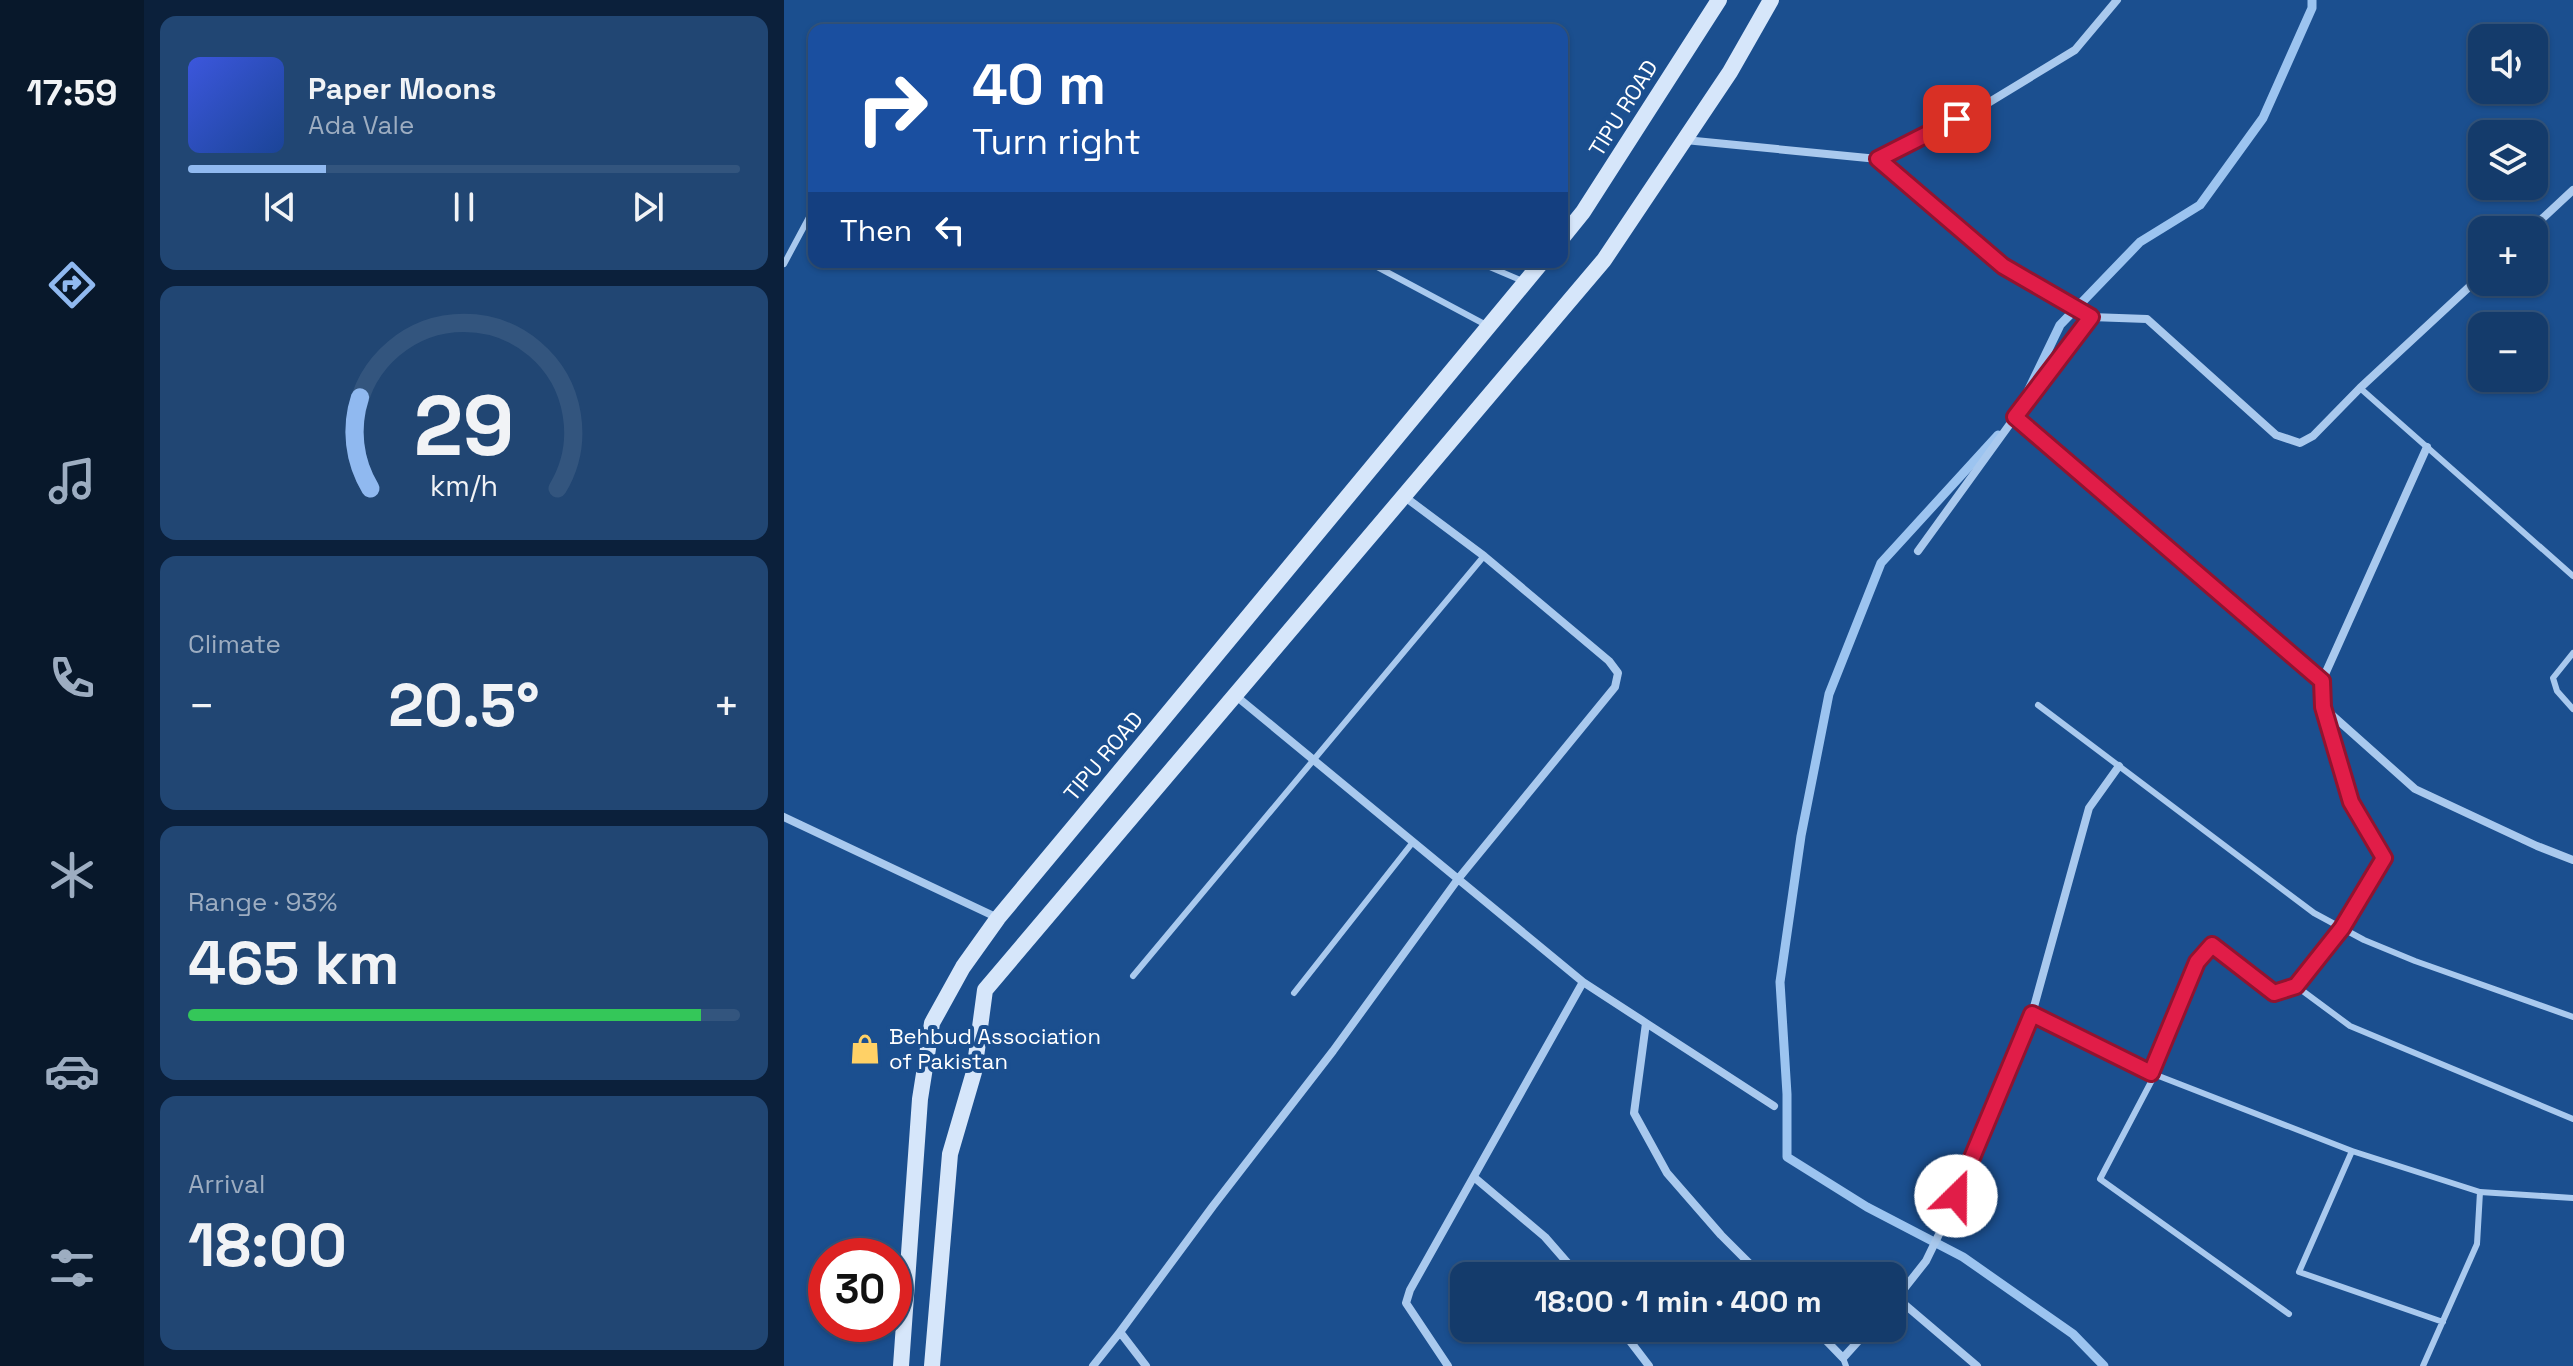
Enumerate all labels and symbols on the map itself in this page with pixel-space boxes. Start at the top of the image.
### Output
street label: TIPU ROAD [1582,55,1664,161]
pin [1923,85,1991,153]
street label: TIPU ROAD [1057,705,1149,807]
place label: Behbud Association of Pakistan [889,1022,1101,1075]
shop icon: Behbud Association of Pakistan [848,1032,882,1066]
position arrow [1914,1154,1998,1238]
speed limit sign: 30 [808,1238,912,1342]

